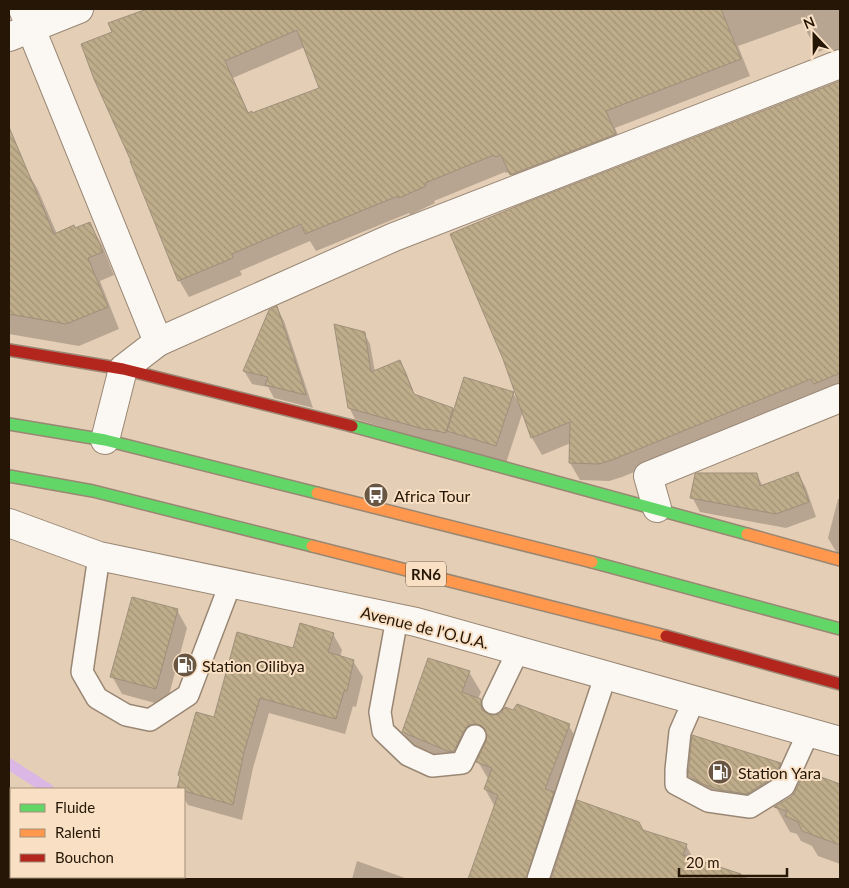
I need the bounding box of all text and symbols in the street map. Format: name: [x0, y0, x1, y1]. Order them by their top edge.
north arrow: [789, 10, 839, 60]
text: N: [801, 13, 817, 32]
bus stop icon: Africa Tour: [363, 482, 389, 508]
place label: Africa Tour: [394, 486, 470, 505]
road number: RN6: [406, 562, 446, 586]
street label: Avenue de l'O.U.A.: [359, 602, 491, 652]
fuel station icon: Station Oilibya: [172, 652, 198, 678]
place label: Station Oilibya: [202, 656, 305, 675]
fuel station icon: Station Yara: [707, 759, 733, 785]
place label: Station Yara: [738, 763, 821, 782]
legend: [10, 788, 185, 878]
text: Fluide: [55, 798, 95, 816]
text: Ralenti: [55, 823, 101, 841]
scale bar: [679, 846, 786, 878]
text: Bouchon: [55, 848, 114, 866]
text: 20 m: [686, 853, 720, 871]

